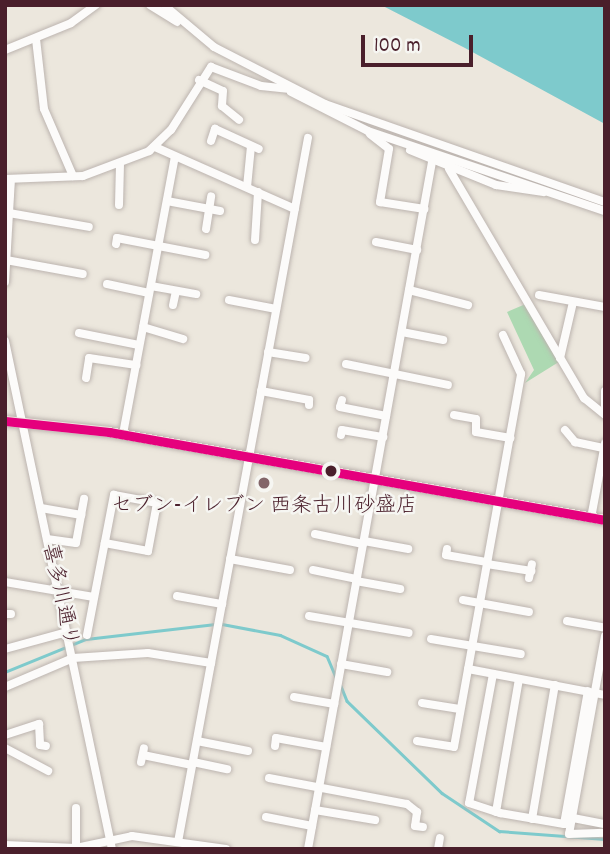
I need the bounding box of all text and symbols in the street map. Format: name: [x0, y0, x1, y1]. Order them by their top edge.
scale bar: [365, 21, 477, 65]
text: 100 m: [374, 32, 421, 62]
unlabelled marker: [324, 464, 338, 478]
marker: セブン-イレブン 西条古川砂盛店: [256, 475, 272, 491]
place label: セブン-イレブン 西条古川砂盛店: [111, 494, 417, 520]
street label: 喜多川通り: [36, 541, 82, 649]

